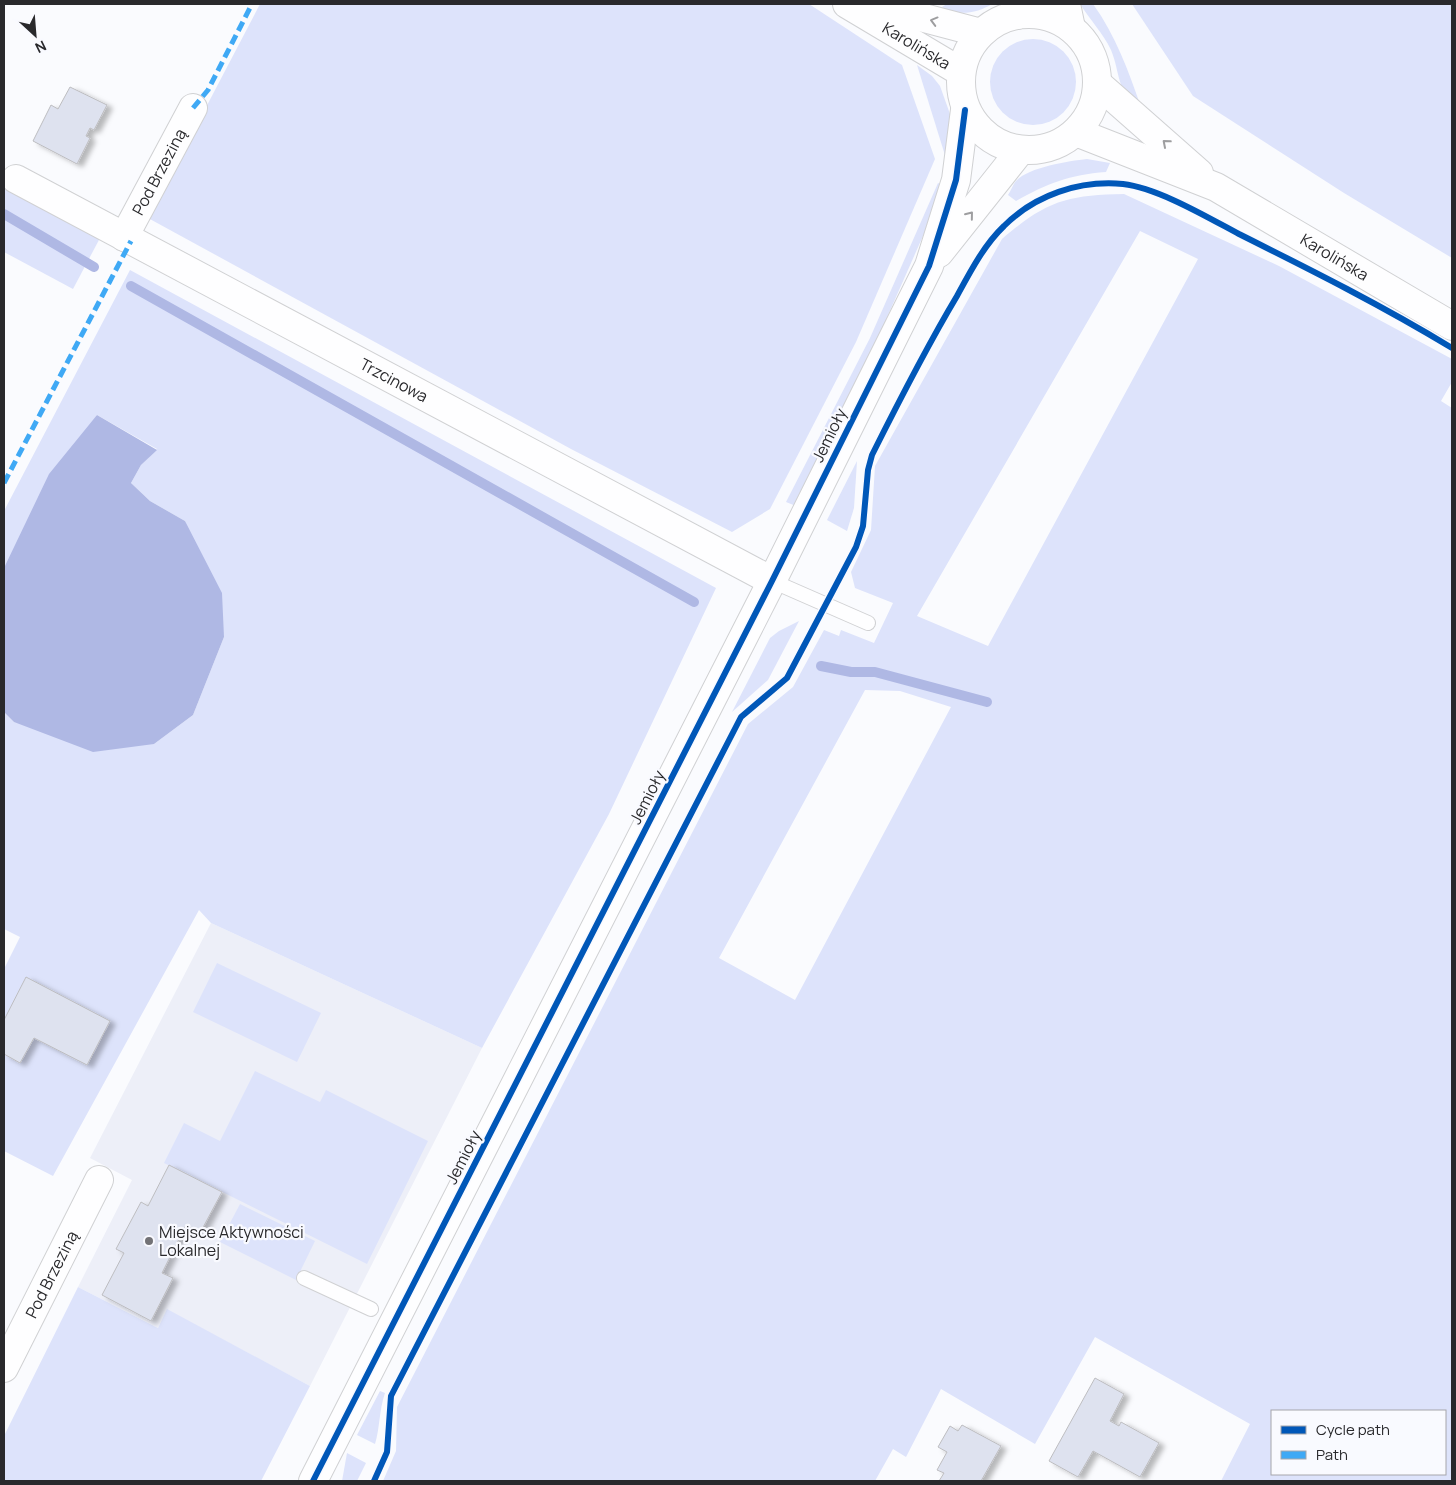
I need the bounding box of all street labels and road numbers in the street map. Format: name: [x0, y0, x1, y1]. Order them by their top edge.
street label: Karolińska: [878, 17, 955, 74]
street label: Pod Brzeziną: [127, 125, 191, 219]
street label: Karolińska: [1296, 228, 1373, 286]
street label: Trzcinowa: [356, 353, 432, 407]
street label: Jemioły: [806, 404, 852, 466]
street label: Jemioły: [624, 766, 670, 828]
street label: Jemioły: [440, 1126, 486, 1188]
street label: Pod Brzeziną: [20, 1227, 83, 1322]

